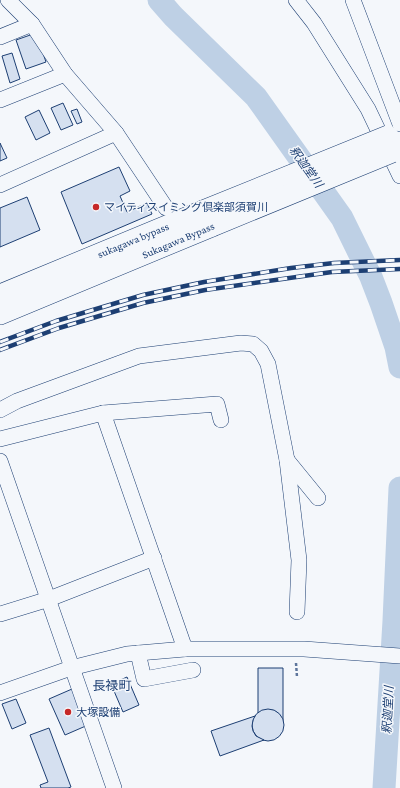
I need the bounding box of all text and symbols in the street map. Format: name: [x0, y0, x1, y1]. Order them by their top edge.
water label: 釈迦堂川: [286, 143, 327, 192]
place label: マイティスイミング倶楽部須賀川: [104, 201, 268, 213]
marker: マイティスイミング倶楽部須賀川: [91, 202, 101, 212]
street label: Sukagawa Bypass: [140, 219, 216, 262]
street label: sukagawa bypass: [96, 220, 171, 260]
district label: 長禄町: [92, 678, 132, 693]
water label: 釈迦堂川: [380, 684, 396, 734]
place label: 大塚設備: [76, 706, 120, 718]
marker: 大塚設備: [63, 707, 73, 717]

